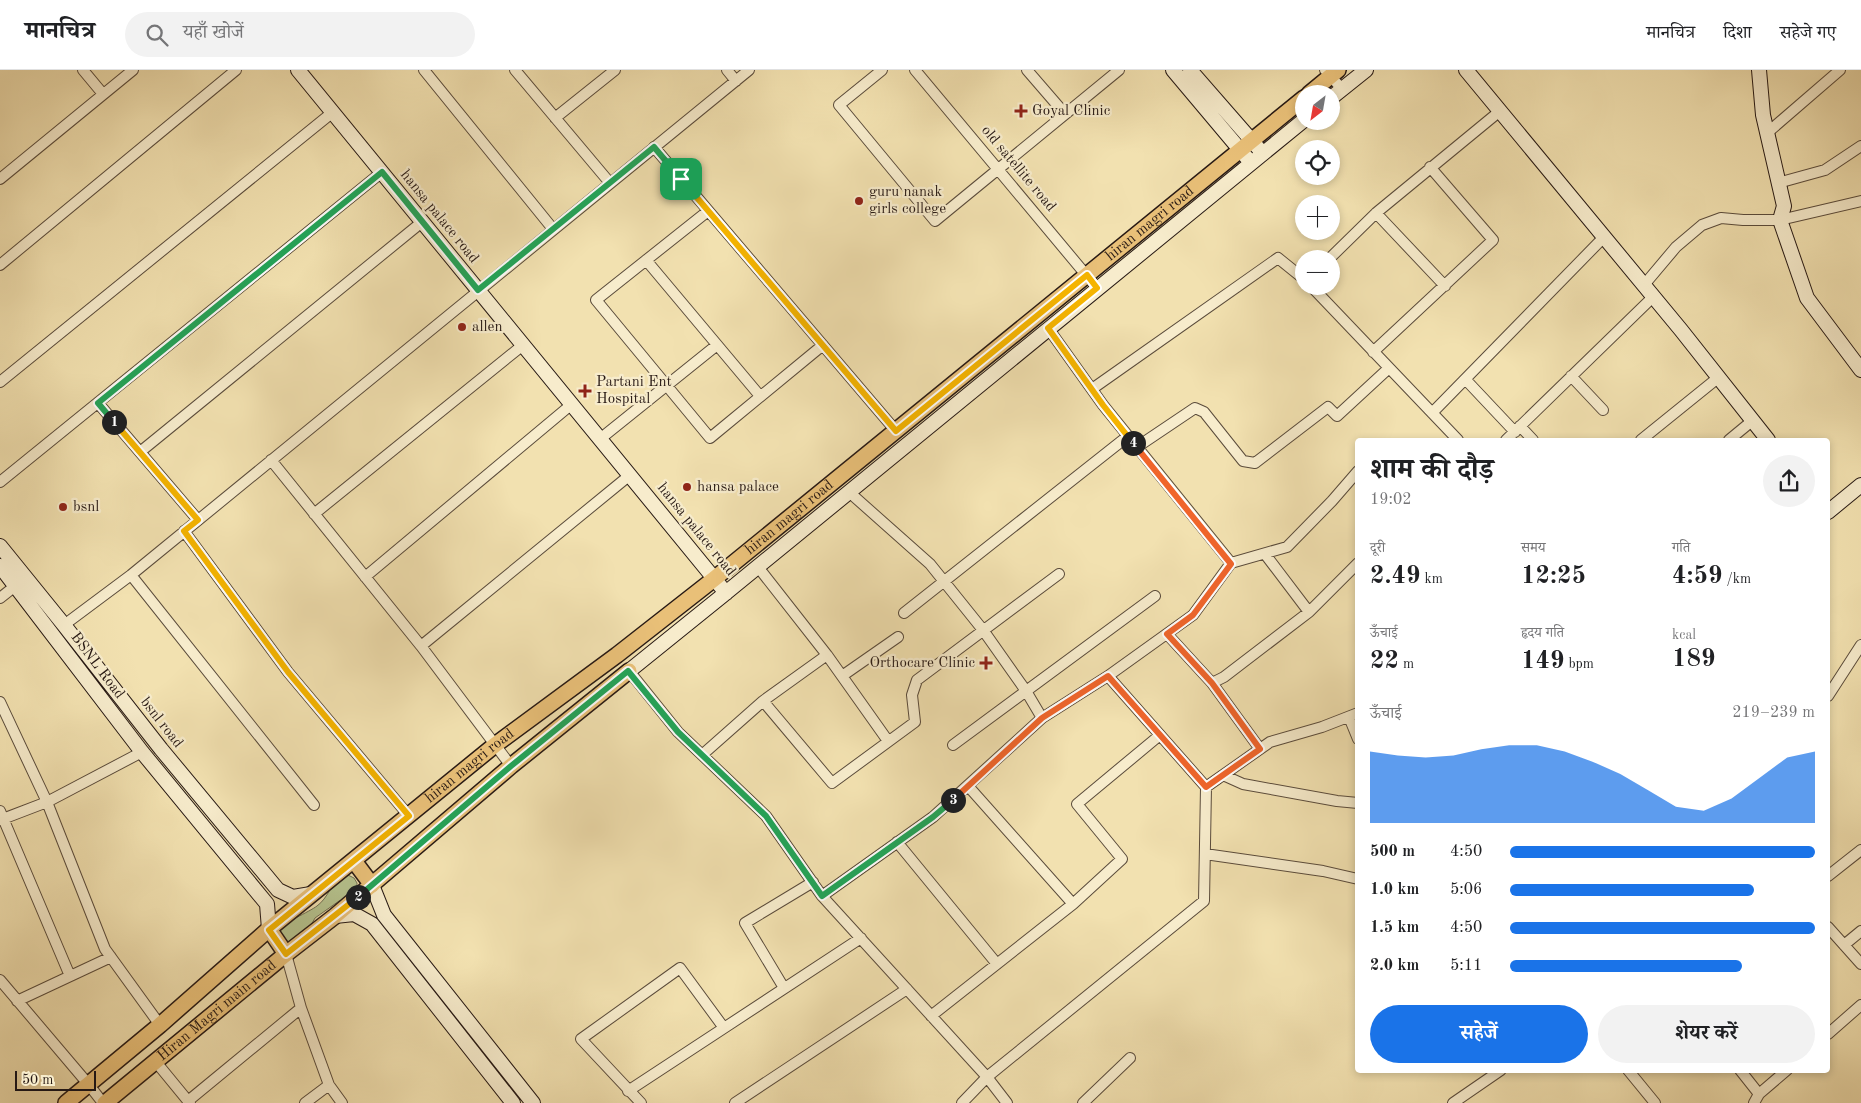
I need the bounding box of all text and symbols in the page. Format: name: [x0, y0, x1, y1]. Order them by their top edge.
search box: [125, 12, 475, 57]
text: मानचित्र: [25, 20, 95, 44]
icon: search: [143, 21, 171, 49]
text: यहाँ खोजें: [183, 24, 244, 43]
text: मानचित्र: [1646, 24, 1695, 42]
text: दिशा: [1723, 24, 1752, 42]
text: सहेजे गए: [1780, 24, 1836, 42]
north arrow: [1295, 85, 1340, 130]
map controls: [1295, 85, 1340, 295]
marker: Goyal Clinic: [1014, 104, 1028, 118]
place label: Goyal Clinic: [1032, 104, 1111, 119]
street label: old satellite road: [978, 123, 1058, 215]
button: locate: [1295, 140, 1340, 185]
pin: [660, 158, 702, 200]
icon: arrive: [667, 165, 695, 193]
street label: hansa palace road: [397, 168, 481, 266]
street label: hiran magri road: [1103, 183, 1197, 264]
place label: guru nanak girls college: [869, 185, 946, 217]
marker: guru nanak girls college: [853, 195, 865, 207]
button: +: [1295, 195, 1340, 240]
button: −: [1295, 250, 1340, 295]
place label: allen: [472, 320, 503, 335]
marker: allen: [456, 321, 468, 333]
place label: Partani Ent Hospital: [596, 375, 672, 407]
marker: Partani Ent Hospital: [578, 384, 592, 398]
pin: 1: [102, 410, 126, 434]
text: 1: [110, 415, 119, 429]
pin: 4: [1120, 430, 1146, 456]
text: 4: [1129, 436, 1138, 450]
button: share: [1763, 455, 1815, 507]
text: शाम की दौड़: [1370, 457, 1494, 485]
street label: hiran magri road: [743, 477, 836, 558]
place label: hansa palace: [697, 480, 779, 495]
street label: hansa palace road: [654, 481, 738, 579]
marker: hansa palace: [681, 481, 693, 493]
text: 19:02: [1370, 492, 1412, 508]
place label: bsnl: [73, 500, 99, 515]
marker: bsnl: [57, 501, 69, 513]
text: दूरी: [1370, 541, 1385, 555]
text: समय: [1521, 541, 1546, 555]
text: गति: [1672, 541, 1690, 555]
text: 2.49: [1370, 564, 1421, 589]
text: 12:25: [1521, 564, 1586, 589]
text: 4:59: [1672, 564, 1723, 589]
text: km: [1421, 572, 1443, 586]
text: /km: [1723, 572, 1751, 586]
text: ऊँचाई: [1370, 626, 1398, 640]
text: हृदय गति: [1521, 626, 1564, 640]
text: kcal: [1672, 628, 1696, 642]
street label: BSNL Road: [67, 630, 127, 702]
text: 189: [1672, 647, 1716, 672]
text: 22: [1370, 649, 1399, 674]
text: 149: [1521, 649, 1565, 674]
place label: Orthocare Clinic: [869, 656, 975, 671]
marker: Orthocare Clinic: [979, 656, 993, 670]
text: m: [1399, 657, 1414, 671]
text: bpm: [1565, 657, 1594, 671]
street label: bsnl road: [137, 695, 185, 751]
text: 219–239 m: [1732, 705, 1815, 721]
text: ऊँचाई: [1370, 706, 1402, 722]
street label: hiran magri road: [423, 726, 517, 806]
pin: 3: [940, 788, 966, 812]
text: 3: [949, 793, 958, 807]
text: 500 m: [1370, 844, 1415, 860]
text: 4:50: [1450, 844, 1482, 860]
text: 1.0 km: [1370, 882, 1419, 898]
text: 5:06: [1450, 882, 1482, 898]
pin: 2: [346, 884, 370, 910]
text: 2: [354, 890, 363, 904]
text: 1.5 km: [1370, 920, 1419, 936]
text: 4:50: [1450, 920, 1482, 936]
street label: Hiran Magri main road: [155, 958, 279, 1064]
text: 2.0 km: [1370, 958, 1419, 974]
text: 5:11: [1450, 958, 1482, 974]
button: सहेजें: [1370, 1005, 1588, 1063]
button: शेयर करें: [1598, 1005, 1815, 1063]
scale bar: [15, 1068, 96, 1091]
text: 50 m: [22, 1073, 53, 1087]

